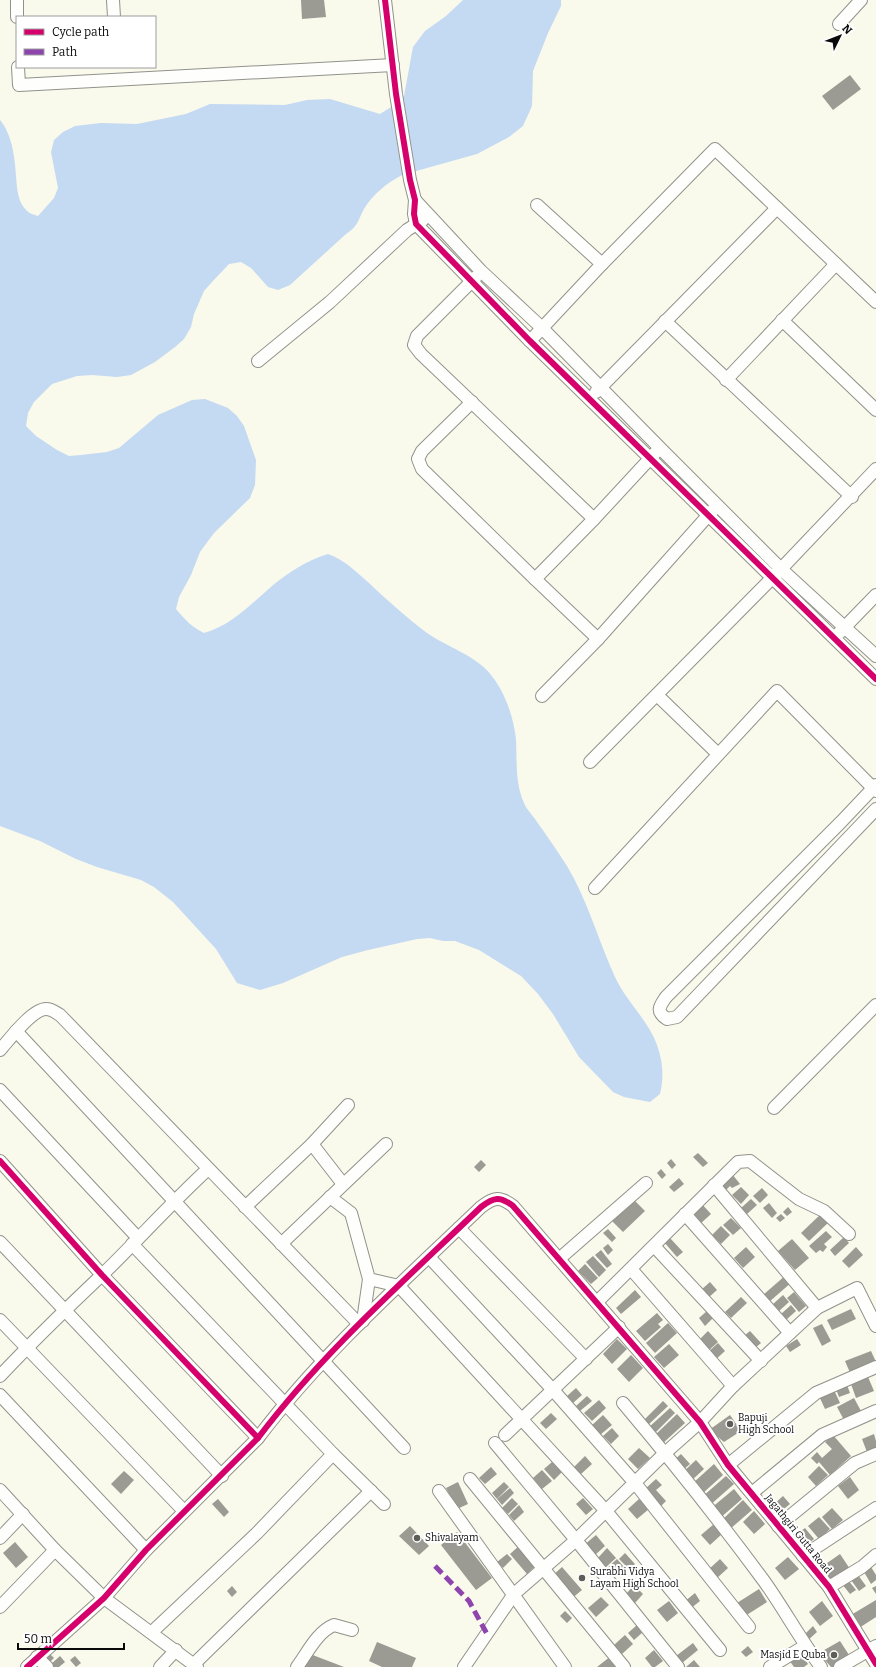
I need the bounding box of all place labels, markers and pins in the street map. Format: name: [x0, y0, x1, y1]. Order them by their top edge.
place label: Bapuji High School: [738, 1412, 794, 1436]
marker: Bapuji High School: [725, 1419, 735, 1429]
place label: Shivalayam: [425, 1532, 479, 1544]
marker: Shivalayam: [412, 1533, 422, 1543]
place label: Surabhi Vidya Layam High School: [590, 1566, 679, 1590]
marker: Surabhi Vidya Layam High School: [577, 1573, 587, 1583]
place label: Masjid E Quba: [760, 1649, 827, 1661]
marker: Masjid E Quba: [829, 1650, 839, 1660]

